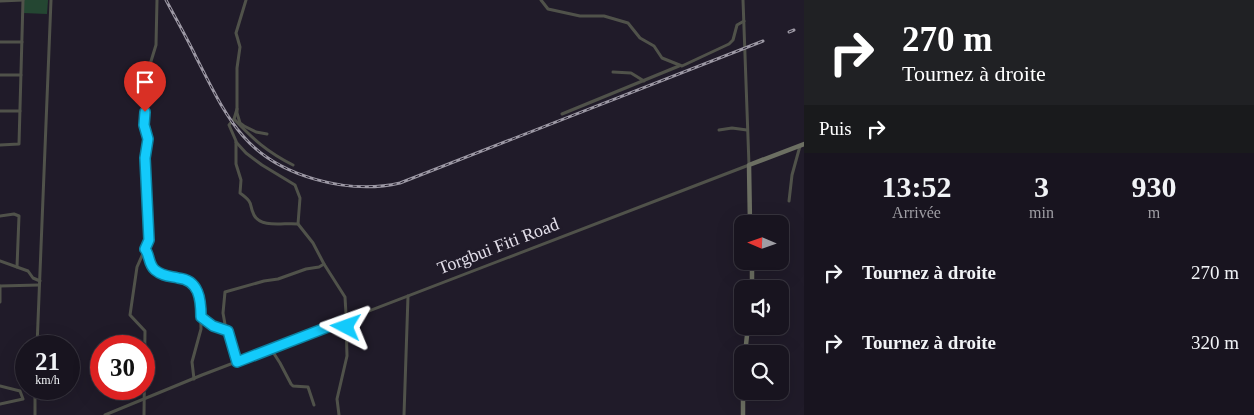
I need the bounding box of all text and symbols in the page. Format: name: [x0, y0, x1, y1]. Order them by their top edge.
icon: right: [819, 20, 884, 85]
text: 270 m: [902, 20, 992, 59]
pin: [124, 61, 166, 112]
text: Tournez à droite: [902, 61, 1046, 86]
icon: arrive: [131, 68, 159, 96]
icon: right: [862, 115, 890, 143]
text: Puis: [819, 118, 852, 139]
text: 13:52: [882, 170, 952, 203]
text: 3: [1034, 170, 1049, 203]
text: 930: [1131, 170, 1176, 203]
text: Arrivée: [892, 204, 941, 221]
text: min: [1029, 204, 1054, 221]
text: m: [1148, 204, 1160, 221]
street label: Torgbui Fiti Road: [434, 214, 562, 278]
north arrow: [734, 215, 789, 270]
map controls: [734, 215, 789, 400]
icon: right: [819, 259, 847, 287]
text: Tournez à droite: [862, 262, 996, 283]
text: 270 m: [1191, 262, 1239, 283]
button: sound: [734, 280, 789, 335]
position arrow: [319, 300, 371, 352]
icon: right: [819, 329, 847, 357]
text: Tournez à droite: [862, 332, 996, 353]
text: 320 m: [1191, 332, 1239, 353]
speed limit sign: 30: [90, 335, 155, 400]
button: search: [734, 345, 789, 400]
text: 21: [35, 348, 60, 375]
text: km/h: [35, 373, 60, 387]

